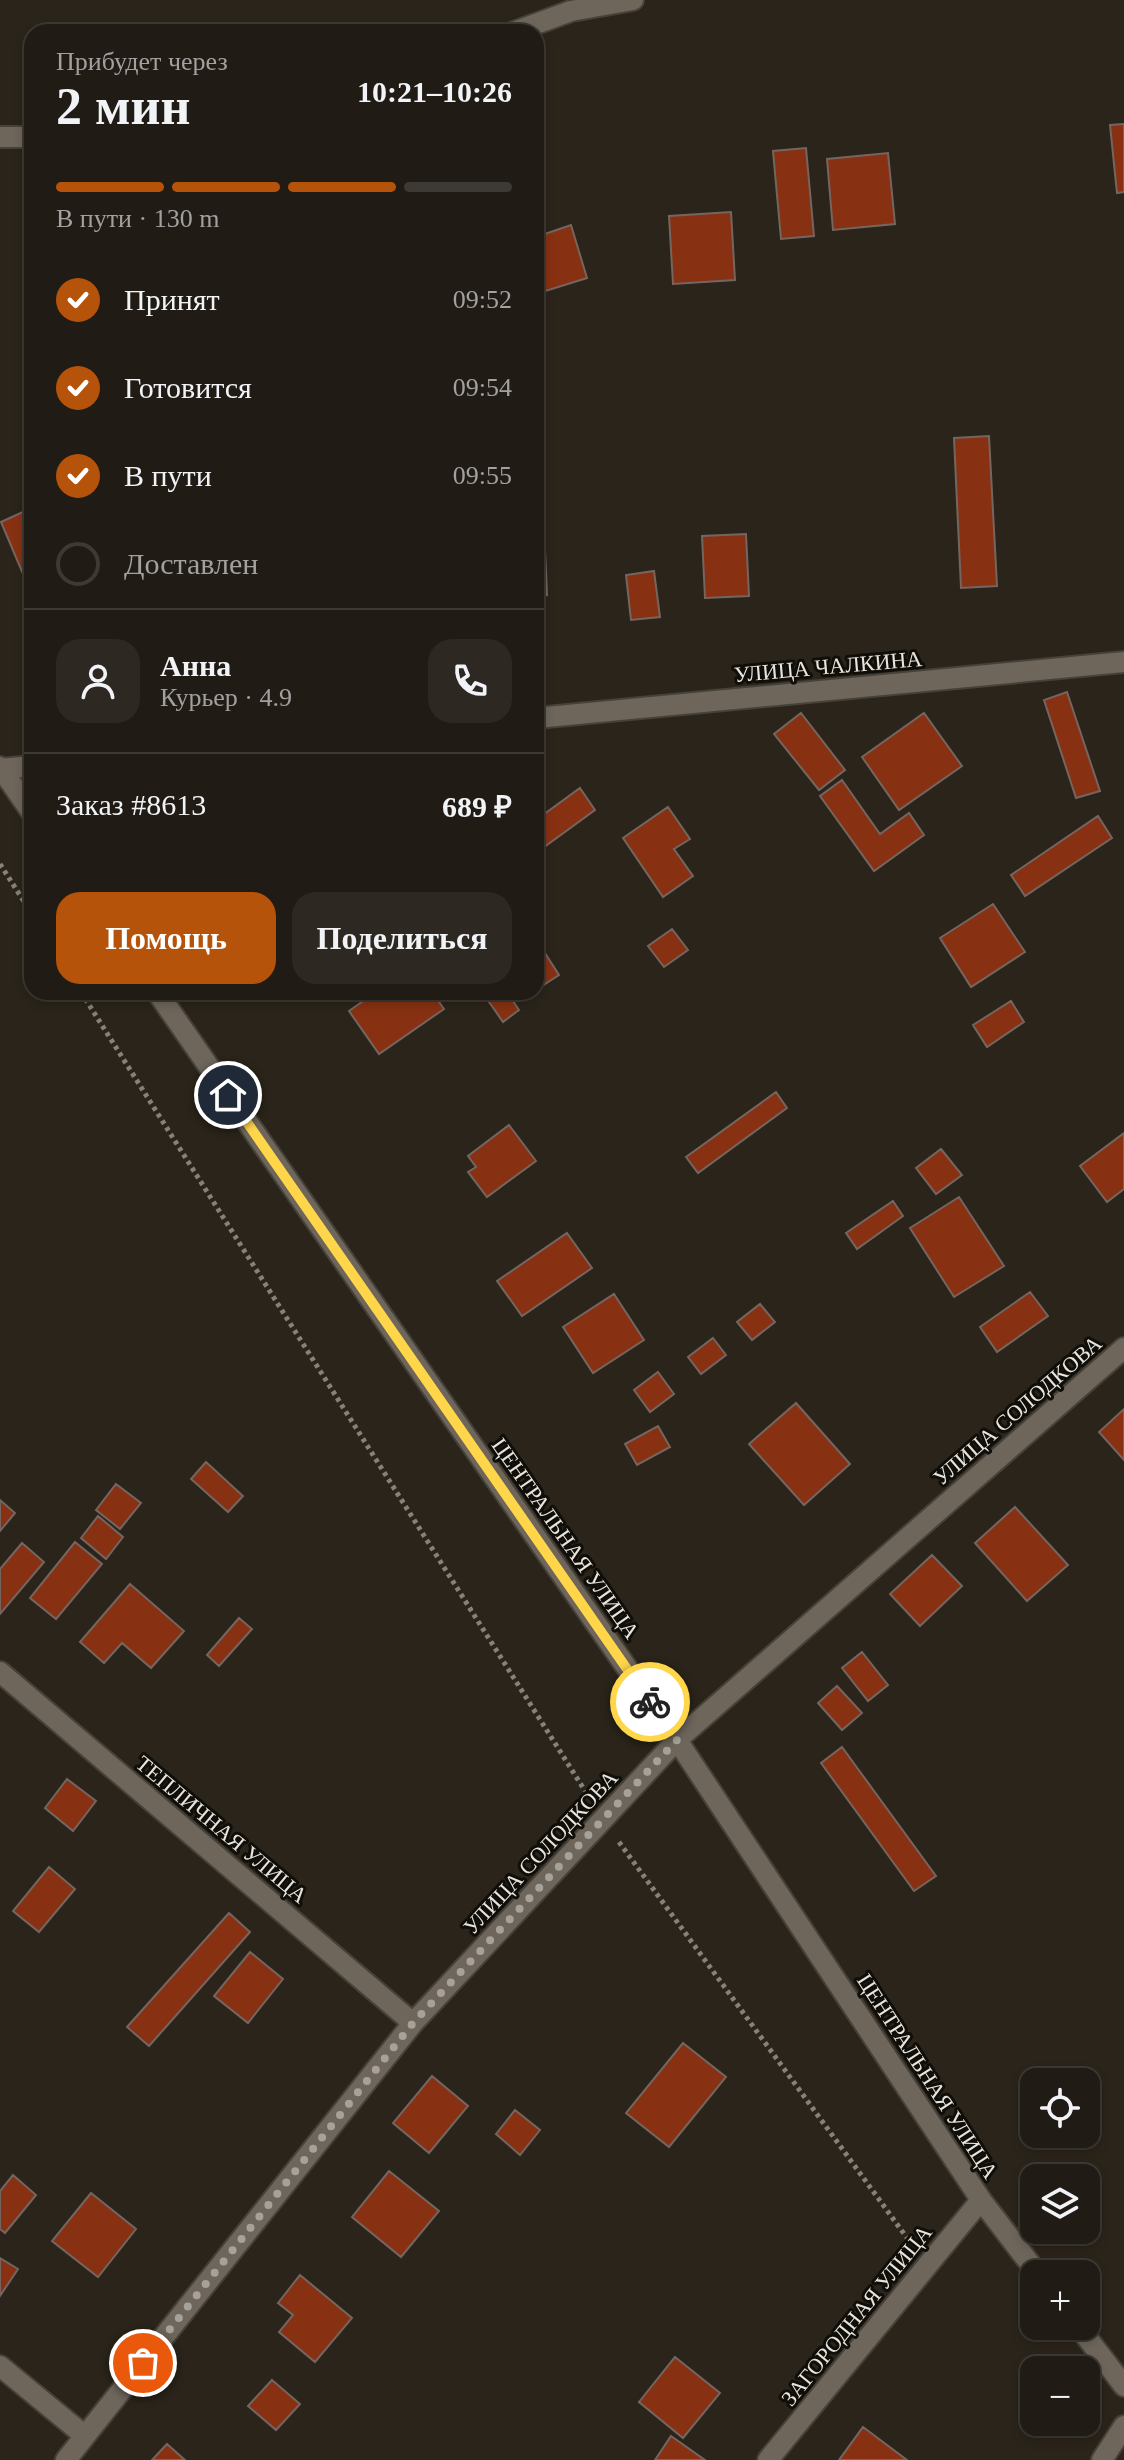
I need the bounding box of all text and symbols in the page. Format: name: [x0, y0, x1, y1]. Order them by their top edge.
text: Прибудет через: [56, 47, 228, 76]
text: 10:21–10:26: [357, 75, 512, 108]
text: 2 мин: [56, 78, 190, 135]
text: В пути · 130 m: [56, 204, 219, 233]
icon: check: [56, 278, 100, 322]
text: Принят: [124, 283, 220, 316]
text: 09:52: [453, 285, 512, 314]
icon: check: [56, 366, 100, 410]
text: Готовится: [124, 371, 252, 404]
text: 09:54: [453, 373, 512, 402]
icon: check: [56, 454, 100, 498]
text: В пути: [124, 459, 212, 492]
text: 09:55: [453, 461, 512, 490]
text: Доставлен: [124, 547, 258, 580]
button: person: [56, 639, 140, 723]
button: phone: [428, 639, 512, 723]
street label: УЛИЦА ЧАЛКИНА: [733, 646, 923, 687]
text: Анна: [160, 649, 231, 682]
text: Курьер · 4.9: [160, 683, 292, 712]
text: Заказ #8613: [56, 788, 206, 821]
text: 689 ₽: [442, 790, 512, 823]
button: Помощь: [56, 892, 276, 984]
button: Поделиться: [292, 892, 512, 984]
pin: [194, 1061, 262, 1129]
icon: home: [206, 1073, 250, 1117]
street label: УЛИЦА СОЛОДКОВА: [928, 1330, 1107, 1490]
street label: ЦЕНТРАЛЬНАЯ УЛИЦА: [487, 1433, 644, 1643]
courier: [610, 1662, 690, 1742]
icon: bike: [628, 1680, 672, 1724]
street label: ТЕПЛИЧНАЯ УЛИЦА: [131, 1751, 312, 1908]
street label: УЛИЦА СОЛОДКОВА: [458, 1765, 623, 1939]
street label: ЦЕНТРАЛЬНАЯ УЛИЦА: [852, 1969, 1003, 2183]
map controls: [1020, 2068, 1100, 2436]
button: locate: [1020, 2068, 1100, 2148]
button: layers: [1020, 2164, 1100, 2244]
street label: ЗАГОРОДНАЯ УЛИЦА: [776, 2220, 937, 2411]
button: +: [1020, 2260, 1100, 2340]
pin: [109, 2329, 177, 2397]
icon: bag: [121, 2341, 165, 2385]
button: −: [1020, 2356, 1100, 2436]

